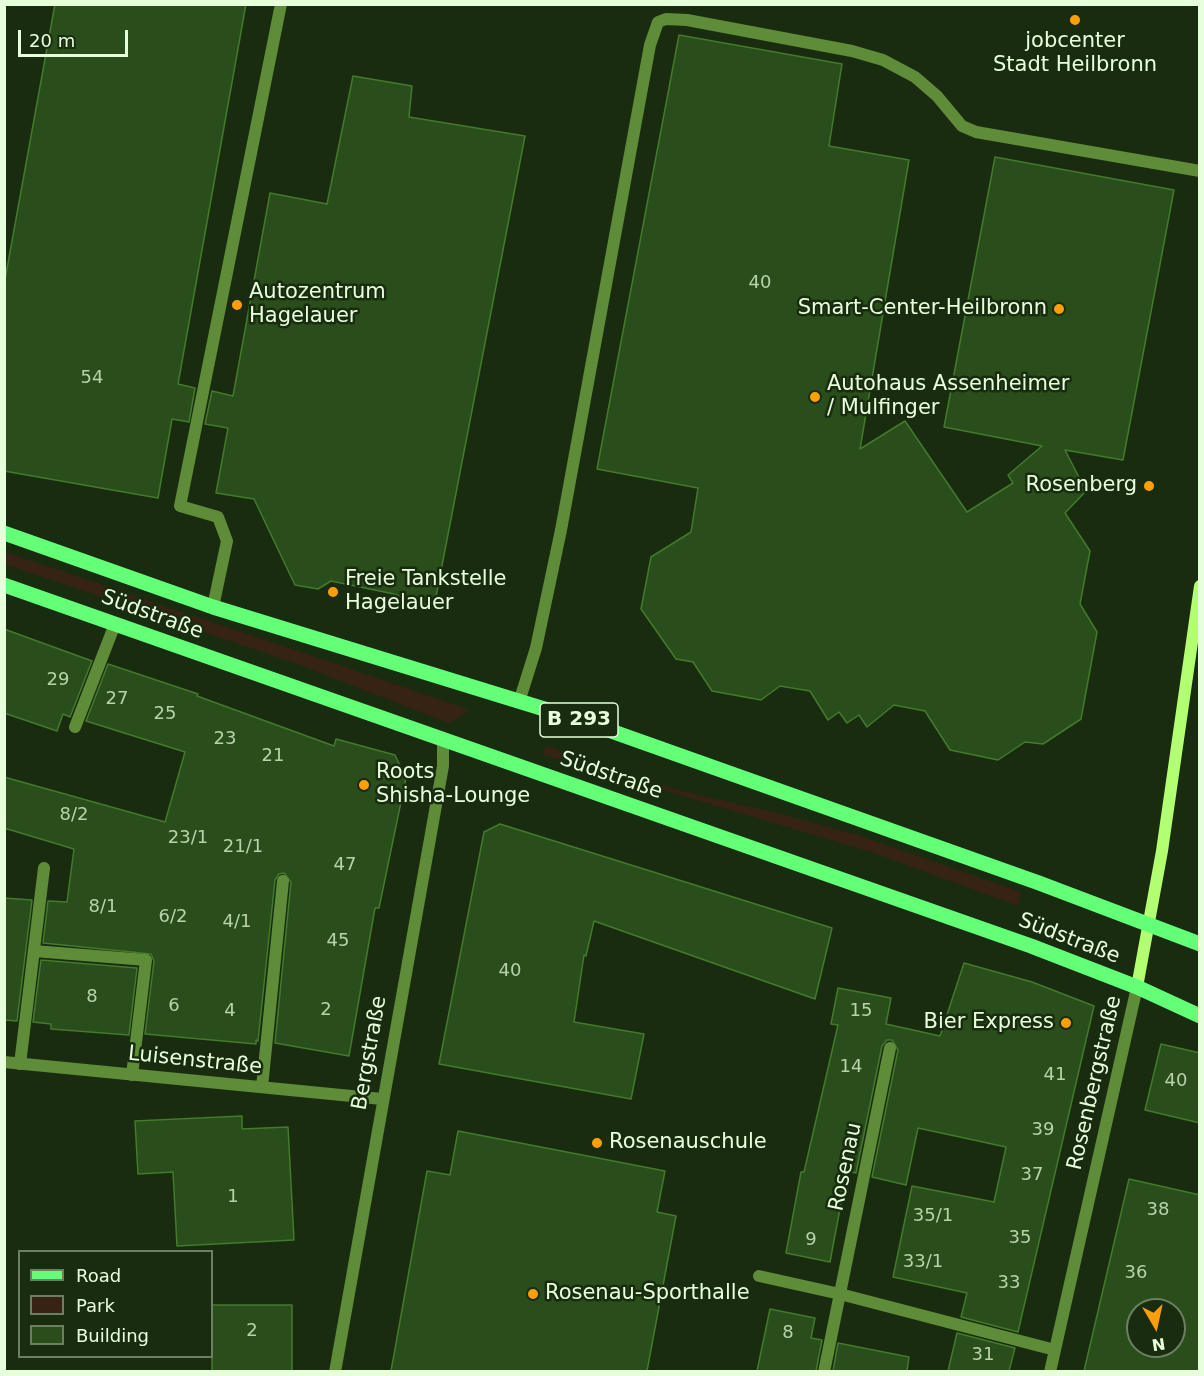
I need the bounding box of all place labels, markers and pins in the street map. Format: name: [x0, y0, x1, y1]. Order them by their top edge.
marker: jobcenter Stadt Heilbronn: [1068, 13, 1082, 27]
place label: jobcenter Stadt Heilbronn: [993, 29, 1157, 79]
place label: Autozentrum Hagelauer: [249, 280, 386, 330]
place label: Smart-Center-Heilbronn: [798, 296, 1047, 322]
marker: Autozentrum Hagelauer: [230, 298, 244, 312]
marker: Smart-Center-Heilbronn: [1052, 302, 1066, 316]
place label: Autohaus Assenheimer / Mulfinger: [827, 372, 1069, 422]
marker: Autohaus Assenheimer / Mulfinger: [808, 390, 822, 404]
place label: Rosenberg: [1025, 473, 1137, 499]
marker: Rosenberg: [1142, 479, 1156, 493]
place label: Freie Tankstelle Hagelauer: [345, 567, 506, 617]
marker: Freie Tankstelle Hagelauer: [326, 585, 340, 599]
place label: Roots Shisha-Lounge: [376, 760, 530, 810]
marker: Roots Shisha-Lounge: [357, 778, 371, 792]
place label: Bier Express: [924, 1010, 1054, 1036]
marker: Bier Express: [1059, 1016, 1073, 1030]
place label: Rosenauschule: [609, 1130, 767, 1156]
marker: Rosenauschule: [590, 1136, 604, 1150]
place label: Rosenau-Sporthalle: [545, 1281, 750, 1307]
marker: Rosenau-Sporthalle: [526, 1287, 540, 1301]

